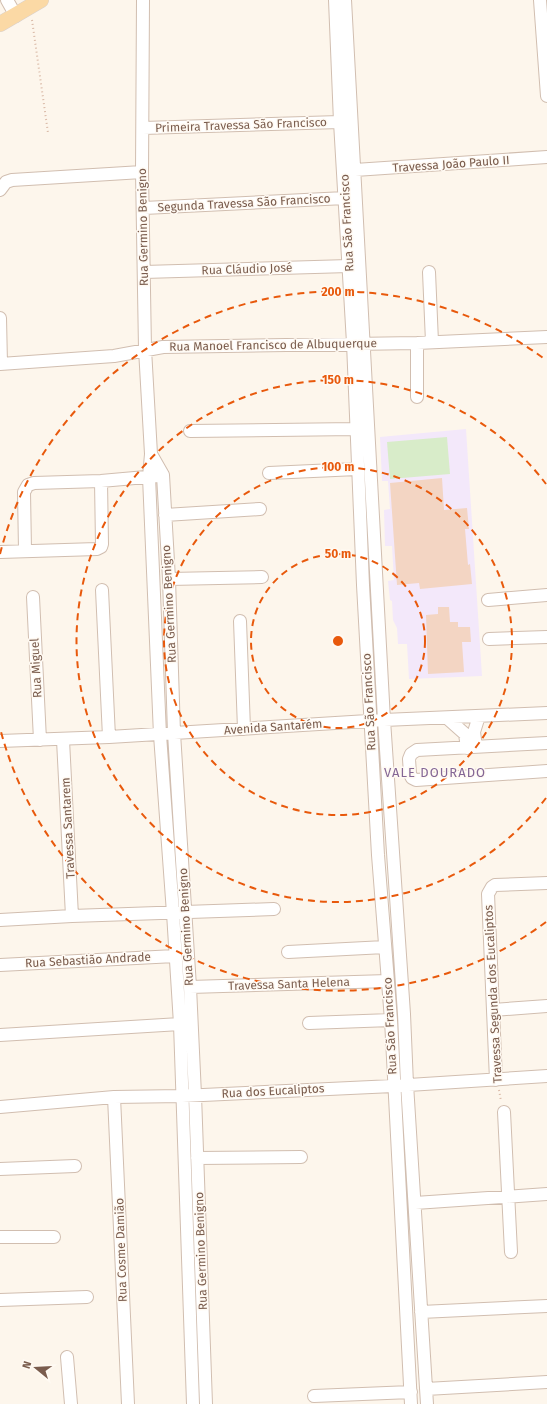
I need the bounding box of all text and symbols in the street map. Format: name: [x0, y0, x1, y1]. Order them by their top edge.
street label: Primeira Travessa São Francisco: [155, 115, 327, 135]
street label: Travessa João Paulo II: [392, 153, 510, 175]
street label: Rua Germino Benigno: [135, 168, 151, 286]
street label: Rua São Francisco: [337, 174, 357, 272]
street label: Segunda Travessa São Francisco: [157, 191, 331, 215]
street label: Rua Cláudio José: [201, 260, 293, 278]
text: 200 m: [321, 285, 355, 299]
street label: Rua Manoel Francisco de Albuquerque: [169, 336, 377, 354]
text: 150 m: [322, 373, 354, 387]
text: 100 m: [322, 460, 354, 474]
street label: Rua Germino Benigno: [159, 545, 179, 663]
text: 50 m: [325, 547, 351, 561]
centre of rings: [331, 634, 345, 648]
street label: Rua Miguel: [27, 637, 45, 698]
street label: Rua São Francisco: [359, 653, 379, 751]
street label: Avenida Santarém: [223, 717, 323, 737]
district label: VALE DOURADO: [384, 765, 486, 780]
street label: Travessa Santarem: [58, 777, 78, 879]
street label: Rua Germino Benigno: [176, 868, 196, 986]
street label: Travessa Segunda dos Eucaliptos: [481, 904, 505, 1084]
street label: Rua Sebastião Andrade: [25, 950, 151, 970]
street label: Travessa Santa Helena: [228, 975, 350, 993]
street label: Rua São Francisco: [380, 977, 400, 1075]
street label: Rua dos Eucaliptos: [221, 1081, 325, 1101]
street label: Rua Germino Benigno: [192, 1192, 210, 1310]
street label: Rua Cosme Damião: [112, 1198, 130, 1302]
north arrow: [16, 1348, 56, 1388]
text: N: [20, 1360, 34, 1371]

